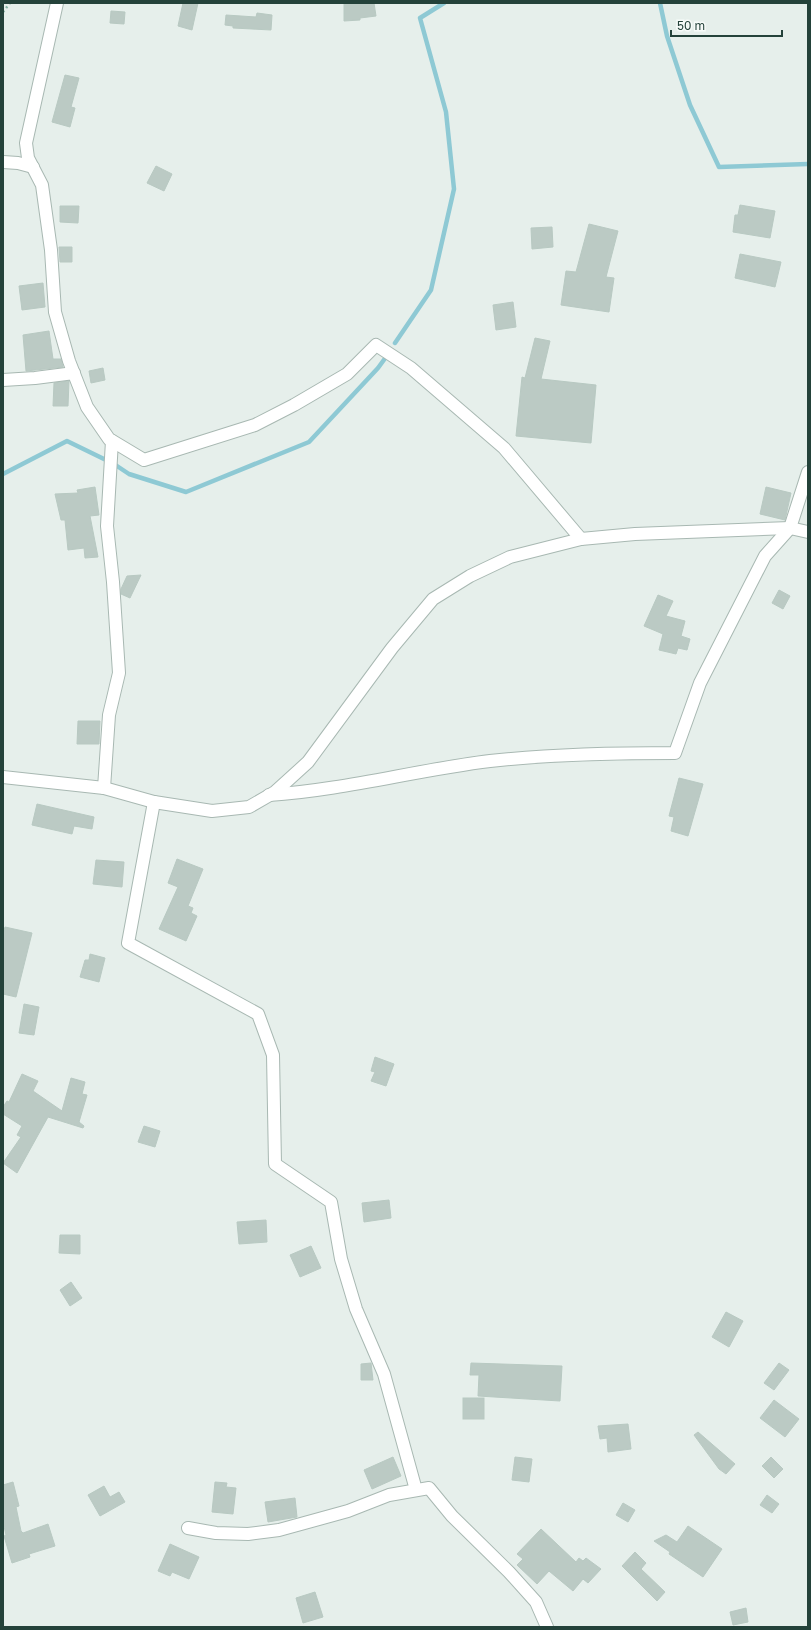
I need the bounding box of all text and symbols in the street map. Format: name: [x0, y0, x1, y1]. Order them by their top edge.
scale bar: [671, 12, 782, 38]
text: 50 m: [677, 18, 705, 33]

